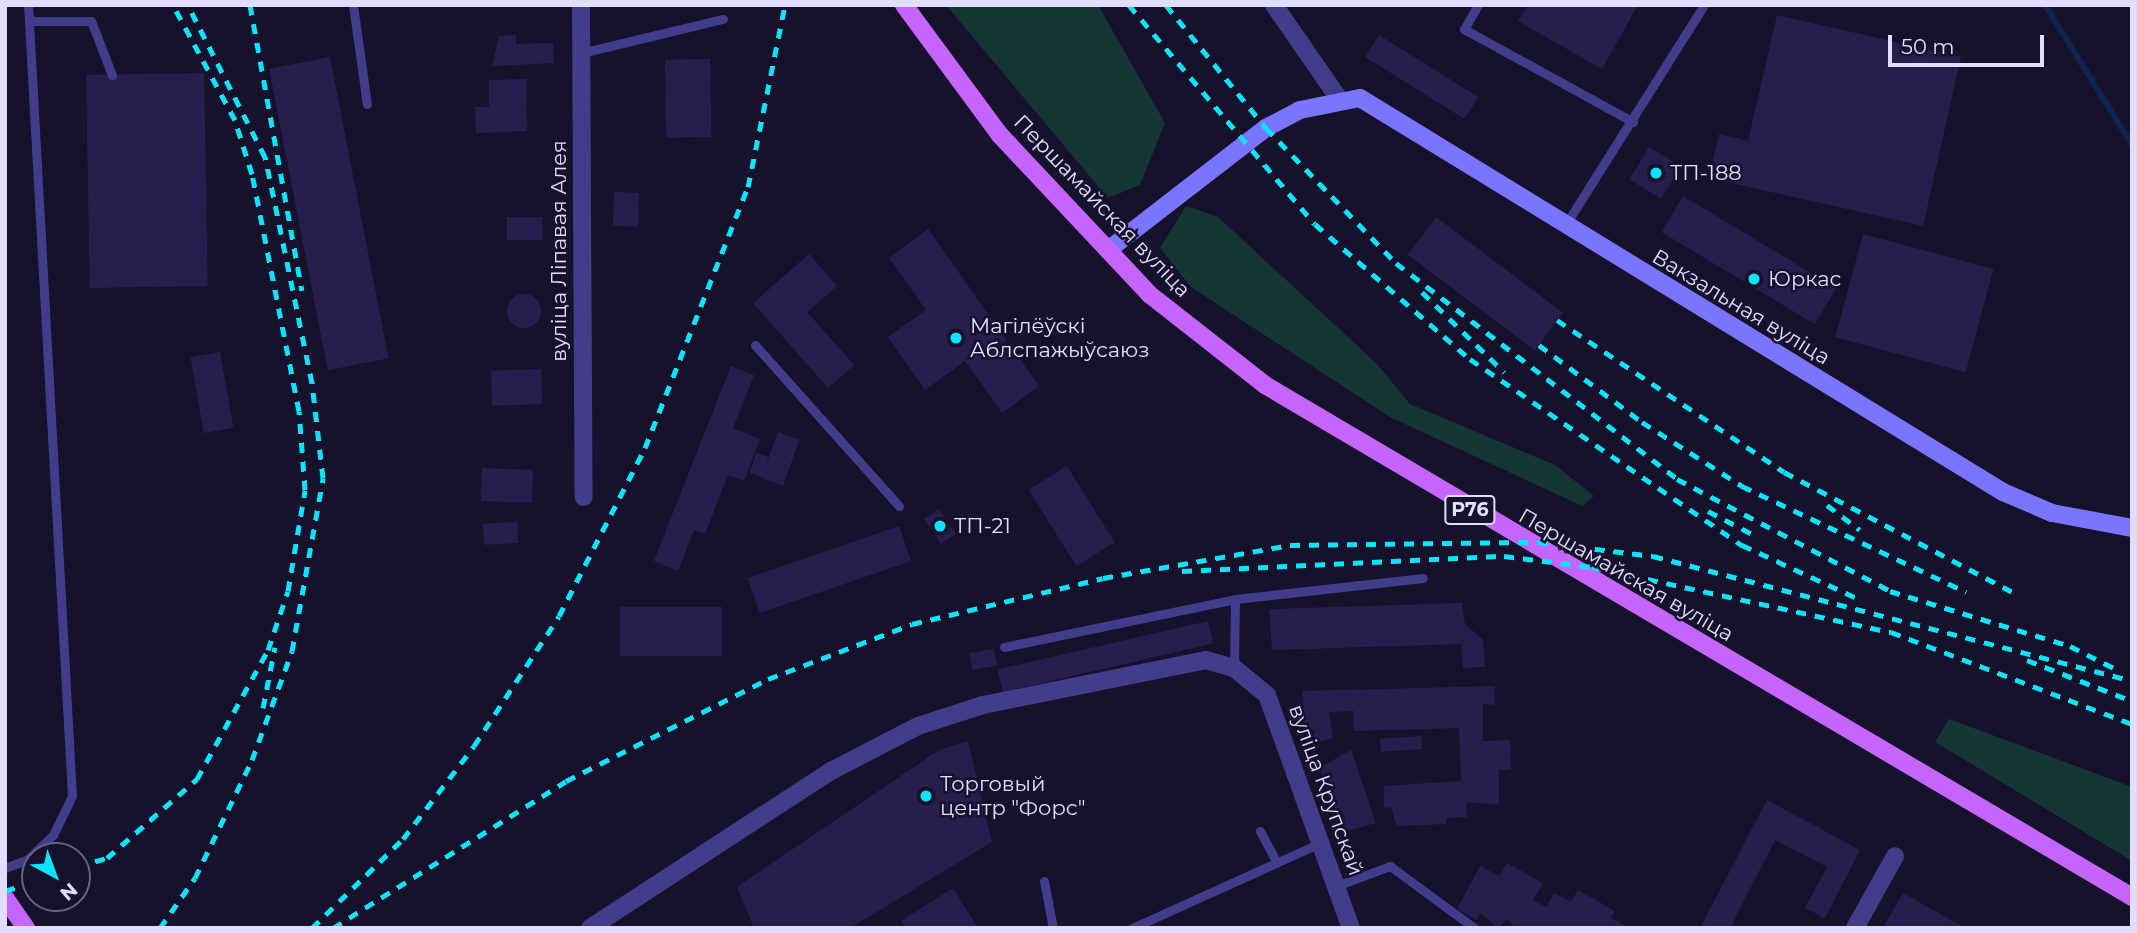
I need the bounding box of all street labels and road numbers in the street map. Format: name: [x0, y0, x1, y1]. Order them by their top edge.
street label: Першамайская вуліца: [1008, 110, 1196, 302]
street label: вуліца Ліпавая Алея: [546, 140, 572, 362]
street label: Вакзальная вуліца: [1648, 244, 1834, 370]
road number: Р76: [1444, 495, 1496, 526]
street label: Першамайская вуліца: [1514, 503, 1738, 647]
street label: вуліца Крупскай: [1283, 701, 1369, 879]

